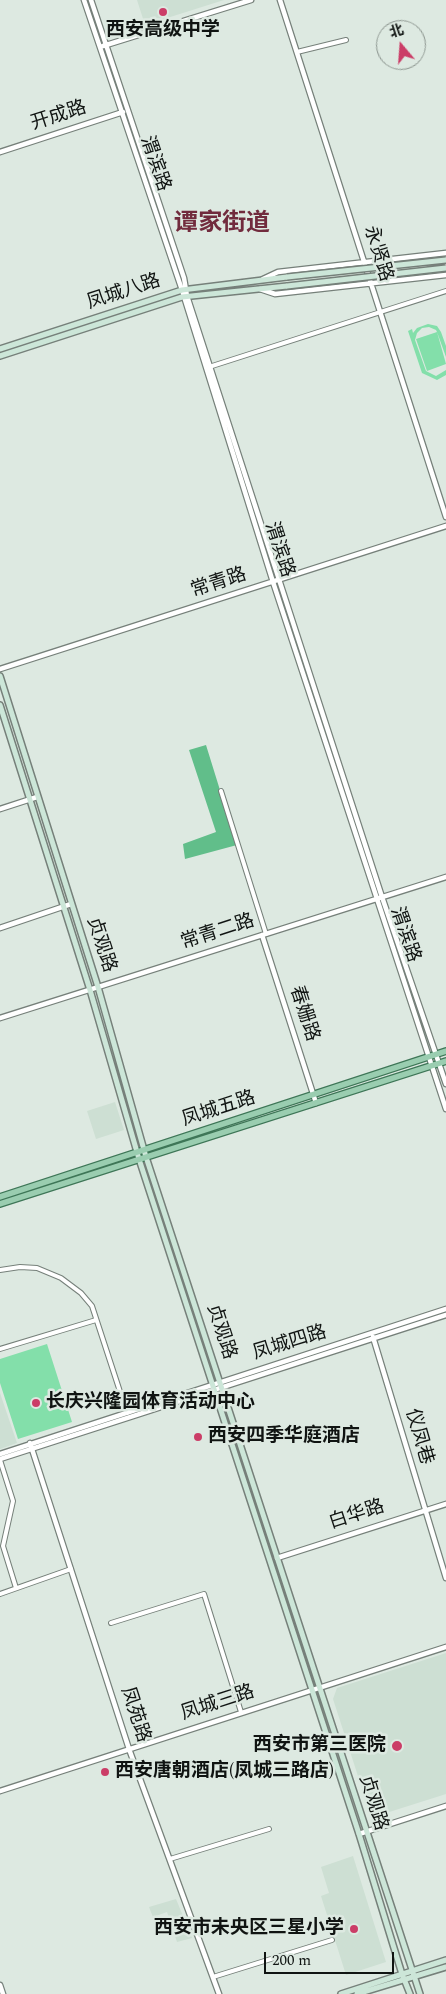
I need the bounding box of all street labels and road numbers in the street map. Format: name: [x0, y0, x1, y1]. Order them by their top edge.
street label: 开成路: [28, 97, 90, 137]
street label: 渭滨路: [134, 133, 174, 195]
street label: 永贤路: [358, 223, 396, 285]
street label: 凤城八路: [84, 270, 164, 316]
street label: 渭滨路: [258, 519, 298, 581]
street label: 常青路: [188, 564, 250, 604]
street label: 渭滨路: [384, 904, 424, 966]
street label: 常青二路: [178, 910, 258, 956]
street label: 贞观路: [80, 914, 120, 976]
street label: 春姗路: [283, 983, 323, 1045]
street label: 凤城五路: [179, 1087, 259, 1133]
street label: 贞观路: [200, 1301, 240, 1363]
street label: 凤城四路: [250, 1322, 330, 1366]
street label: 仪凤巷: [399, 1406, 437, 1468]
street label: 白华路: [326, 1496, 388, 1536]
street label: 凤城三路: [178, 1681, 258, 1727]
street label: 凤苑路: [114, 1684, 154, 1746]
street label: 贞观路: [353, 1772, 391, 1834]

